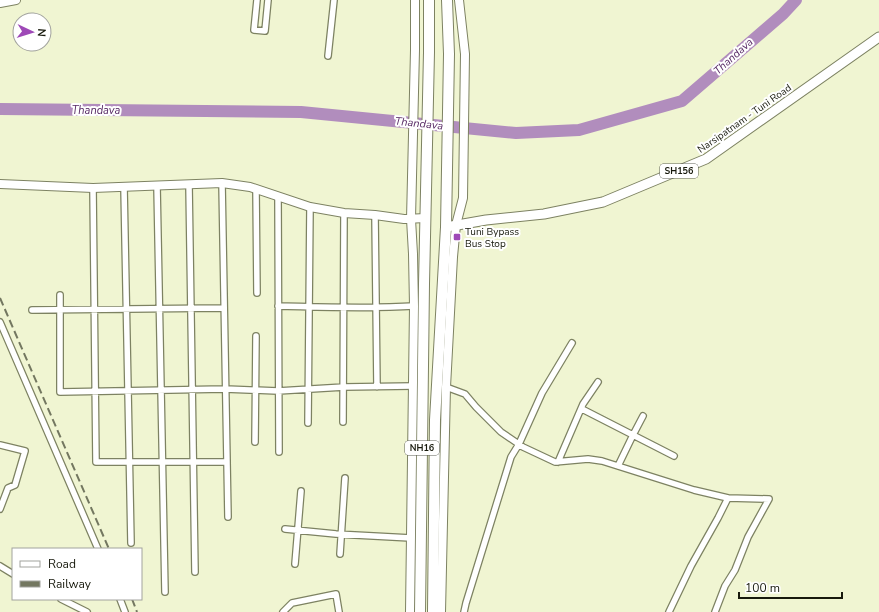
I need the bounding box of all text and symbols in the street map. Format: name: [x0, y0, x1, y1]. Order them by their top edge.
north arrow: [12, 12, 52, 52]
text: N: [34, 28, 49, 37]
water label: Thandava: [710, 34, 757, 78]
street label: Narsipatnam - Tuni Road: [695, 81, 794, 157]
water label: Thandava: [72, 103, 120, 118]
water label: Thandava: [394, 114, 444, 134]
road number: SH156: [660, 164, 698, 178]
place label: Tuni Bypass Bus Stop: [465, 225, 519, 251]
marker: Tuni Bypass Bus Stop: [452, 232, 462, 242]
road number: NH16: [405, 441, 439, 455]
legend: [12, 548, 142, 600]
text: Road: [48, 556, 76, 572]
scale bar: [739, 574, 842, 600]
text: Railway: [48, 576, 92, 592]
text: 100 m: [745, 580, 780, 596]

